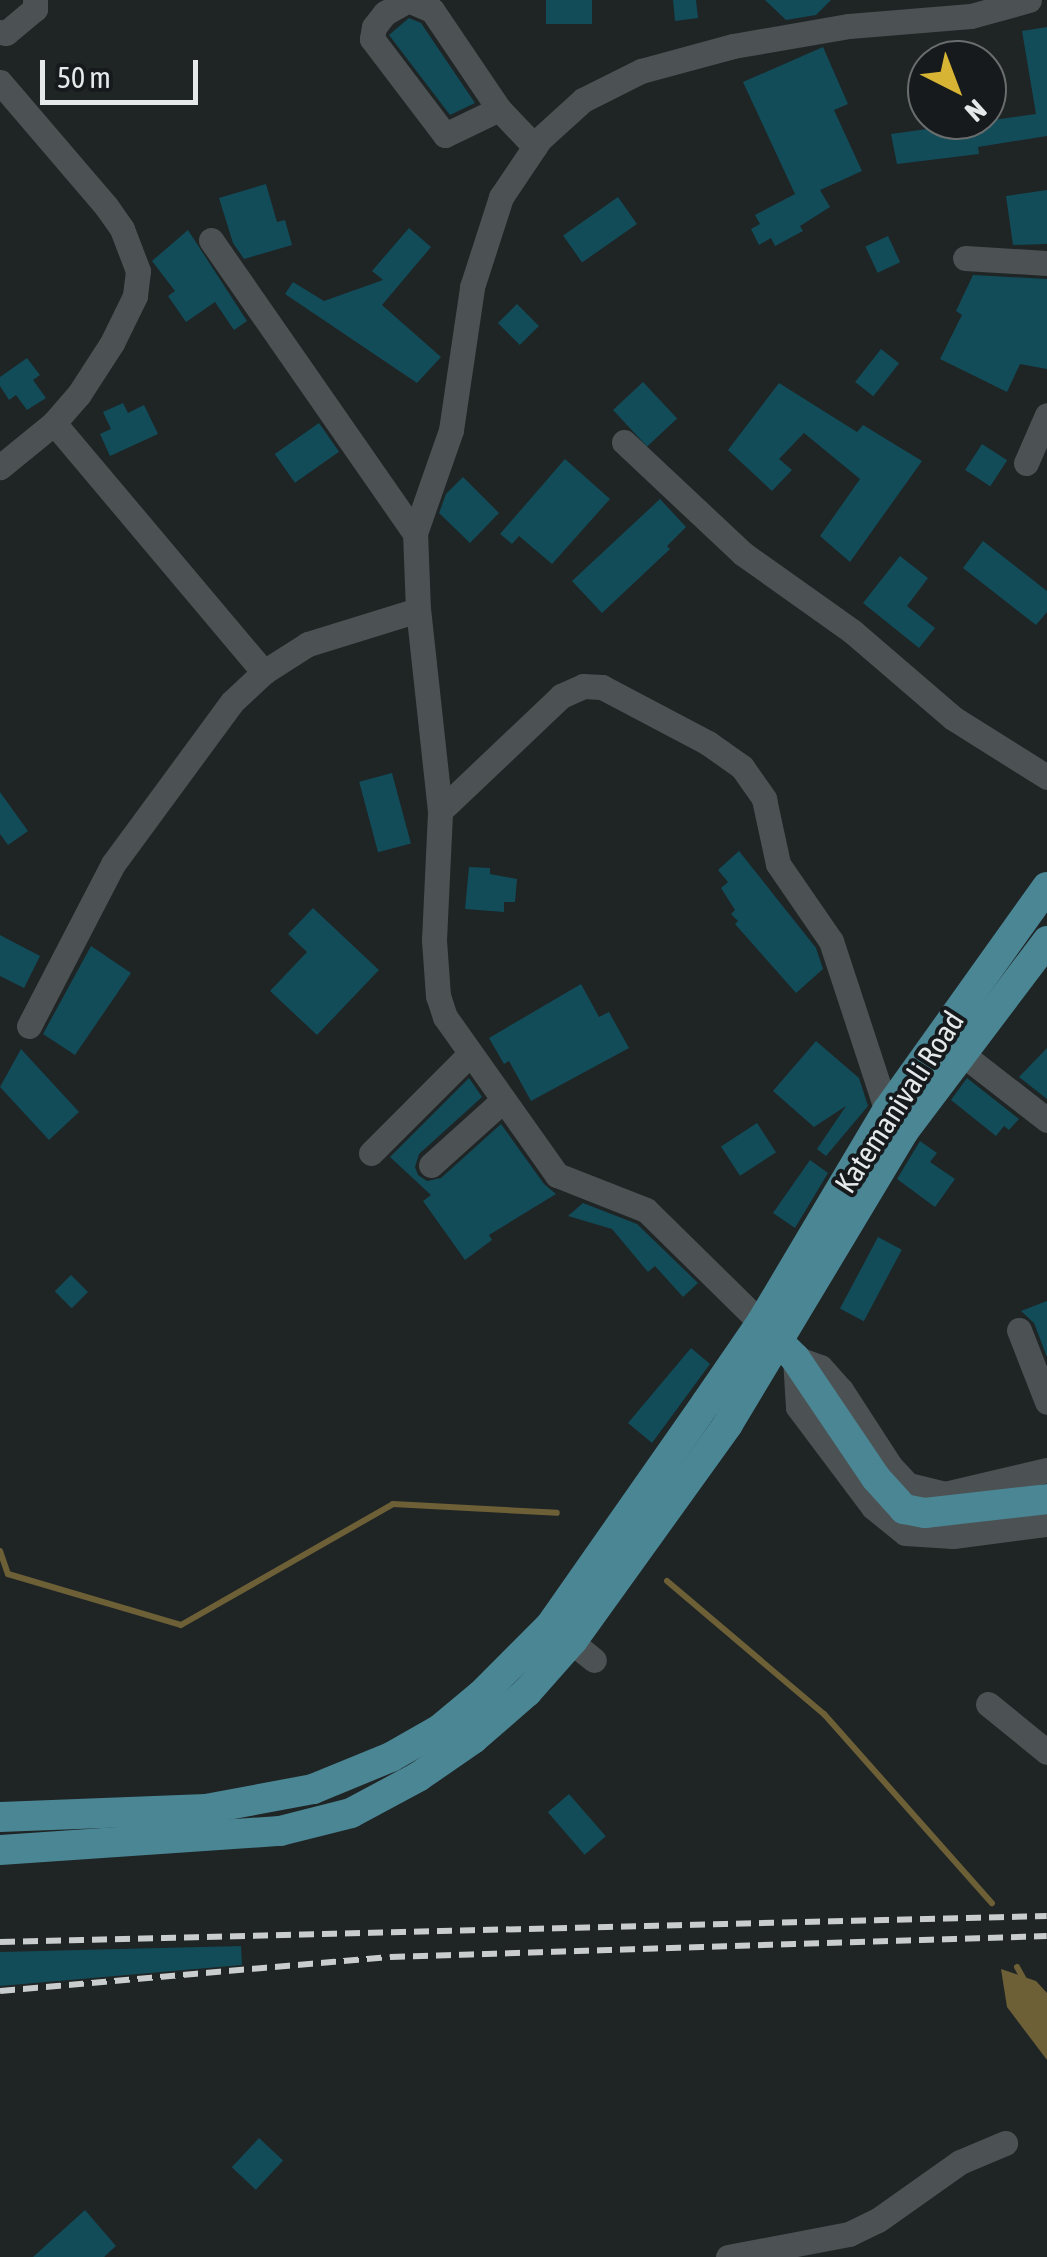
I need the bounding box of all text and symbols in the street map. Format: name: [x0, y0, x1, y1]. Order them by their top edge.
scale bar: [45, 40, 202, 102]
north arrow: [907, 40, 1007, 140]
text: 50 m: [57, 60, 111, 94]
text: N: [959, 93, 993, 128]
street label: Katemanivali Road: [827, 1004, 971, 1200]

